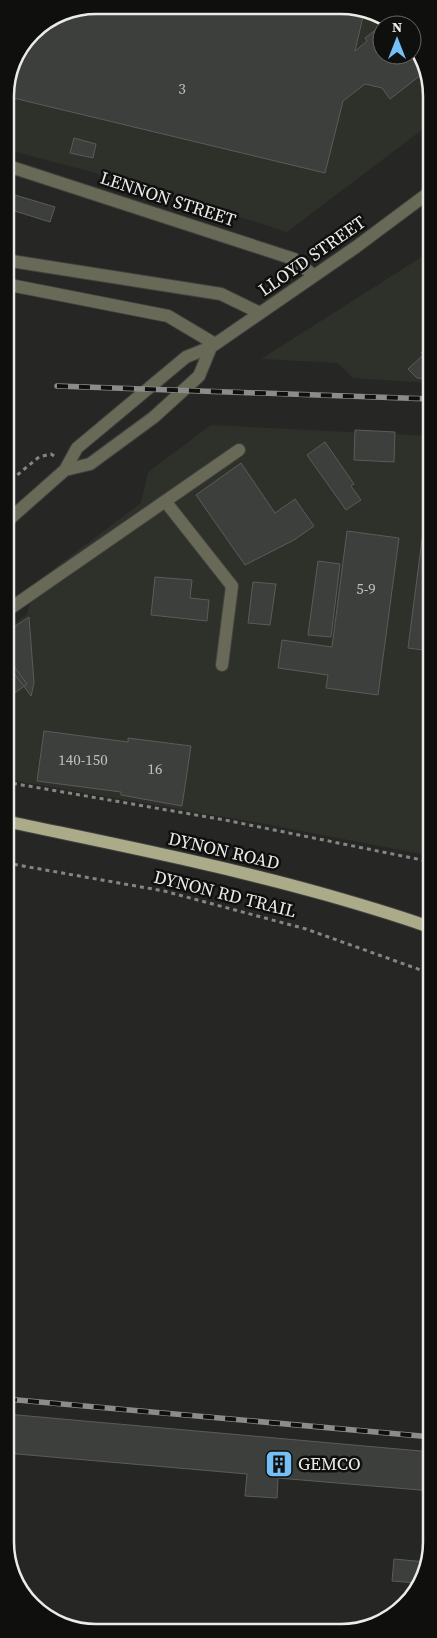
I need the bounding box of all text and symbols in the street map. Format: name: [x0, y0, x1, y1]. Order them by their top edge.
north arrow: [372, 15, 422, 65]
text: N: [392, 17, 402, 37]
house number: 3: [178, 78, 186, 99]
street label: LENNON STREET: [97, 165, 239, 232]
street label: LLOYD STREET: [253, 209, 370, 302]
house number: 5-9: [356, 578, 376, 599]
house number: 140-150: [58, 749, 108, 770]
house number: 16: [147, 758, 163, 779]
street label: DYNON ROAD: [166, 826, 282, 875]
street label: DYNON RD TRAIL: [151, 864, 299, 923]
building icon: GEMCO: [264, 1449, 294, 1479]
place label: GEMCO: [298, 1451, 361, 1476]

